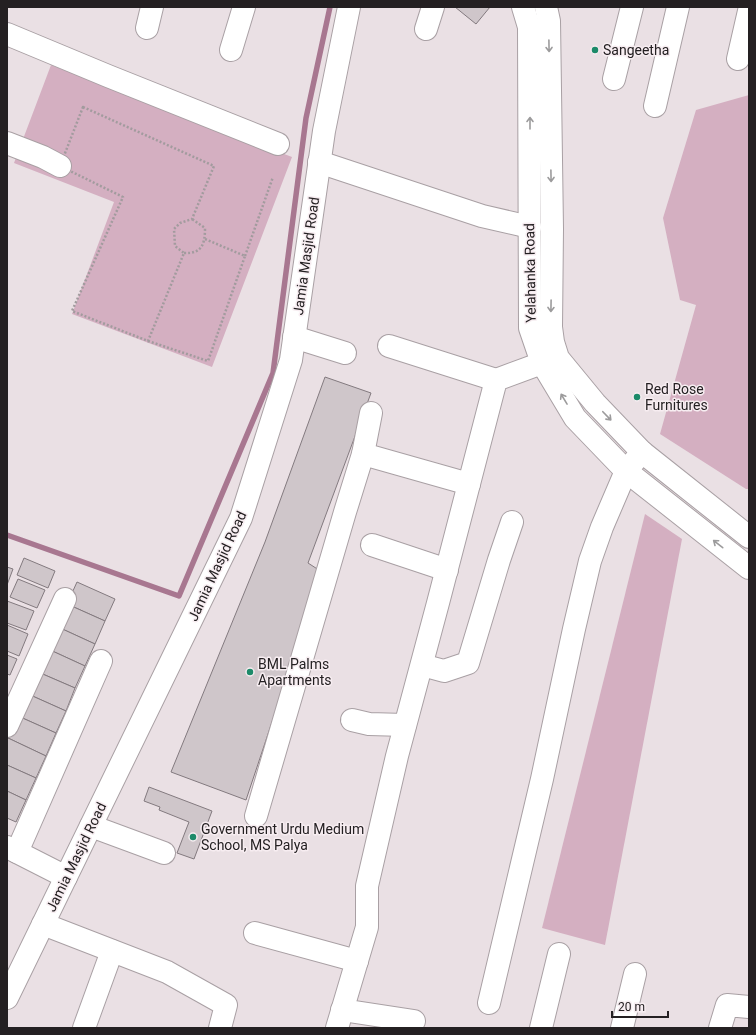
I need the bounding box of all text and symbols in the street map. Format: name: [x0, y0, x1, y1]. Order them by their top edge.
one-way arrow: [546, 39, 553, 52]
place label: Sangeetha: [603, 42, 669, 58]
marker: Sangeetha: [590, 45, 600, 55]
one-way arrow: [526, 117, 534, 130]
one-way arrow: [547, 169, 555, 182]
street label: Jamia Masjid Road: [290, 196, 322, 316]
street label: Yelahanka Road: [521, 223, 539, 323]
one-way arrow: [547, 299, 555, 312]
place label: Red Rose Furnitures: [645, 381, 708, 413]
marker: Red Rose Furnitures: [632, 392, 642, 402]
one-way arrow: [559, 393, 567, 405]
one-way arrow: [603, 411, 612, 422]
street label: Jamia Masjid Road: [185, 509, 249, 623]
one-way arrow: [713, 540, 724, 548]
place label: BML Palms Apartments: [258, 656, 332, 688]
marker: BML Palms Apartments: [245, 667, 255, 677]
street label: Jamia Masjid Road: [43, 800, 109, 914]
place label: Government Urdu Medium School, MS Palya: [201, 821, 364, 853]
marker: Government Urdu Medium School, MS Palya: [188, 832, 198, 842]
scale bar: [612, 993, 668, 1019]
text: 20 m: [618, 1000, 645, 1014]

